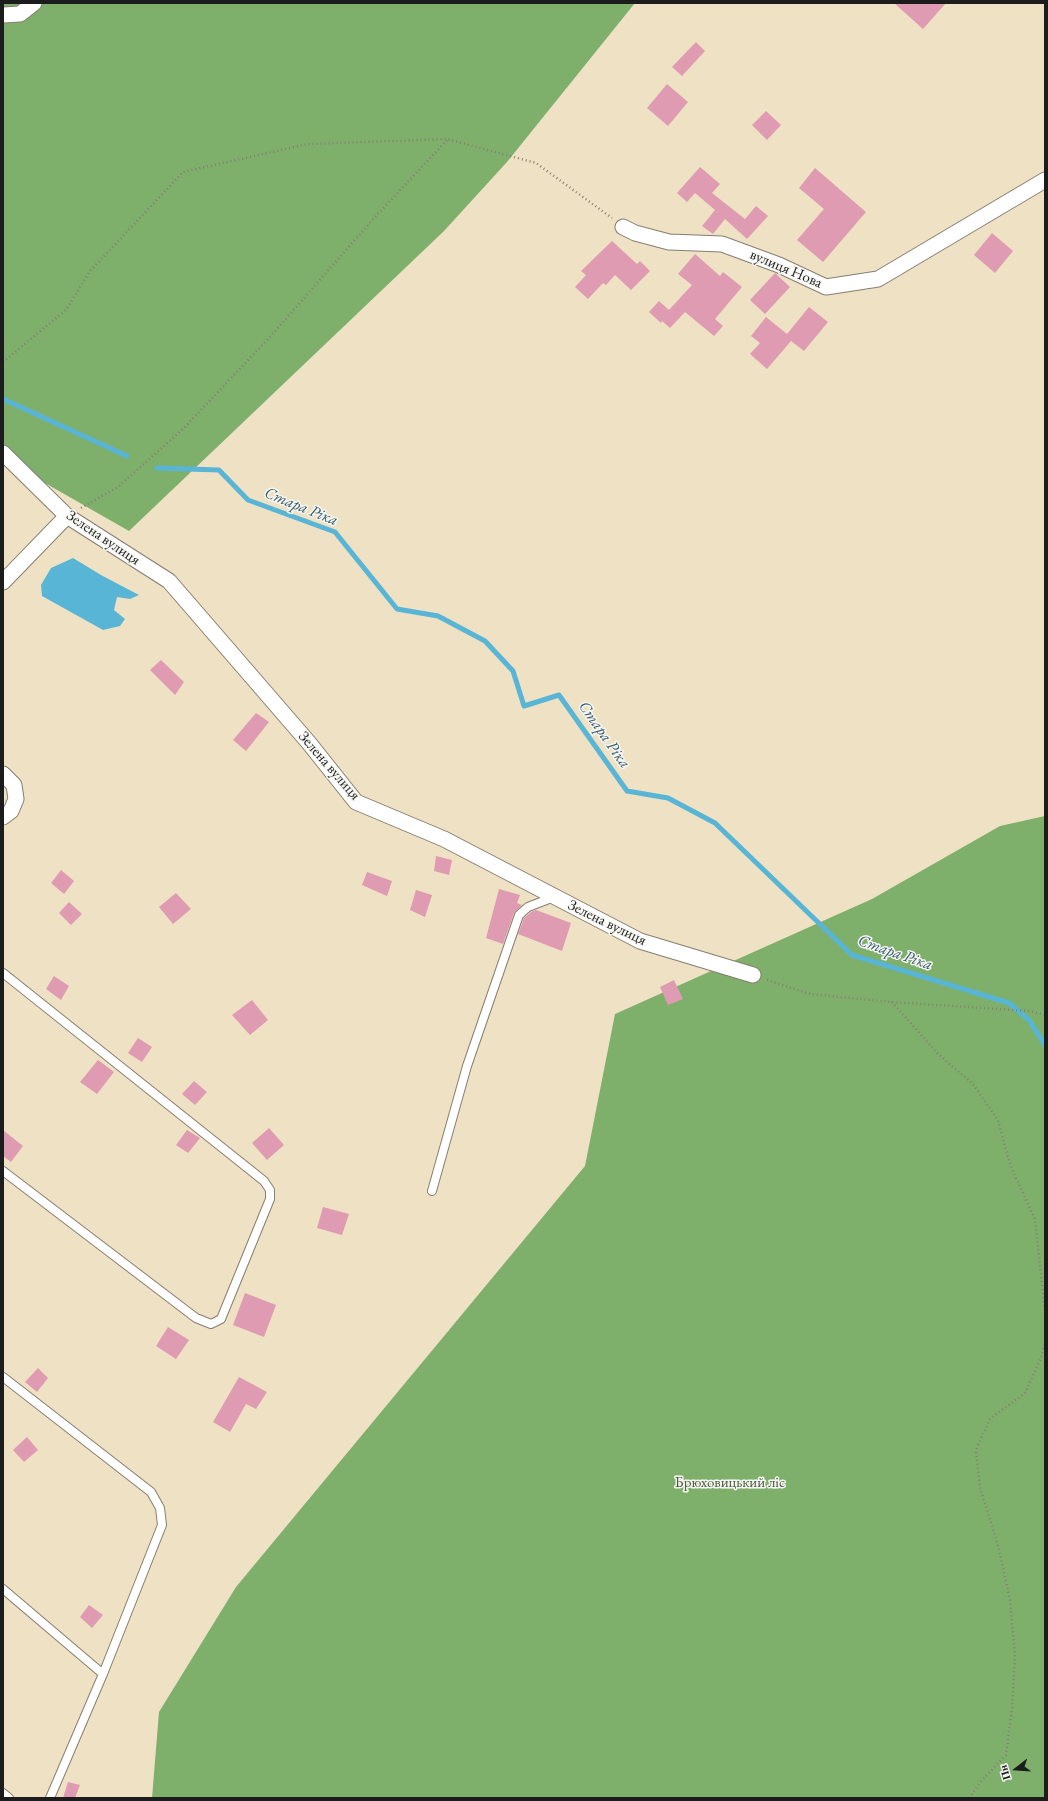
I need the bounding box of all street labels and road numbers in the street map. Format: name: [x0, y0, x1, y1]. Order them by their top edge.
street label: вулиця Нова: [747, 246, 825, 292]
street label: Зелена вулиця: [63, 507, 143, 569]
street label: Зелена вулиця: [294, 728, 364, 804]
street label: Зелена вулиця: [565, 896, 649, 950]

